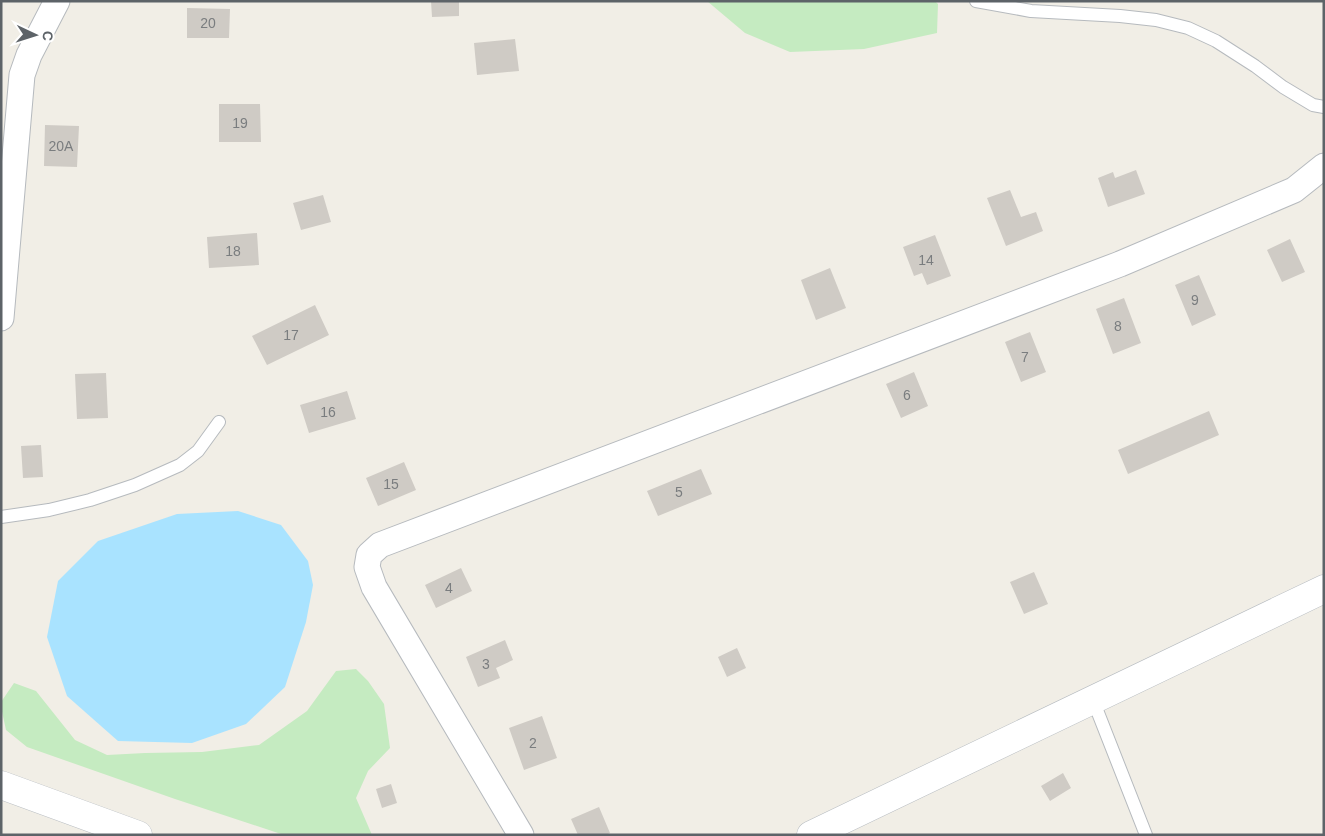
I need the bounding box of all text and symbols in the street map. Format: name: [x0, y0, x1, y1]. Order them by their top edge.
north arrow: [10, 10, 60, 60]
house number: 20: [200, 15, 216, 31]
text: С: [40, 30, 56, 42]
house number: 19: [232, 115, 248, 131]
house number: 20А: [49, 138, 74, 154]
house number: 18: [225, 243, 241, 259]
house number: 14: [918, 252, 934, 268]
house number: 9: [1191, 292, 1199, 308]
house number: 8: [1114, 318, 1122, 334]
house number: 17: [283, 327, 299, 343]
house number: 7: [1021, 349, 1029, 365]
house number: 6: [903, 387, 911, 403]
house number: 16: [320, 404, 336, 420]
house number: 15: [383, 476, 399, 492]
house number: 5: [675, 484, 683, 500]
house number: 4: [445, 580, 453, 596]
house number: 3: [482, 656, 490, 672]
house number: 2: [529, 735, 537, 751]

